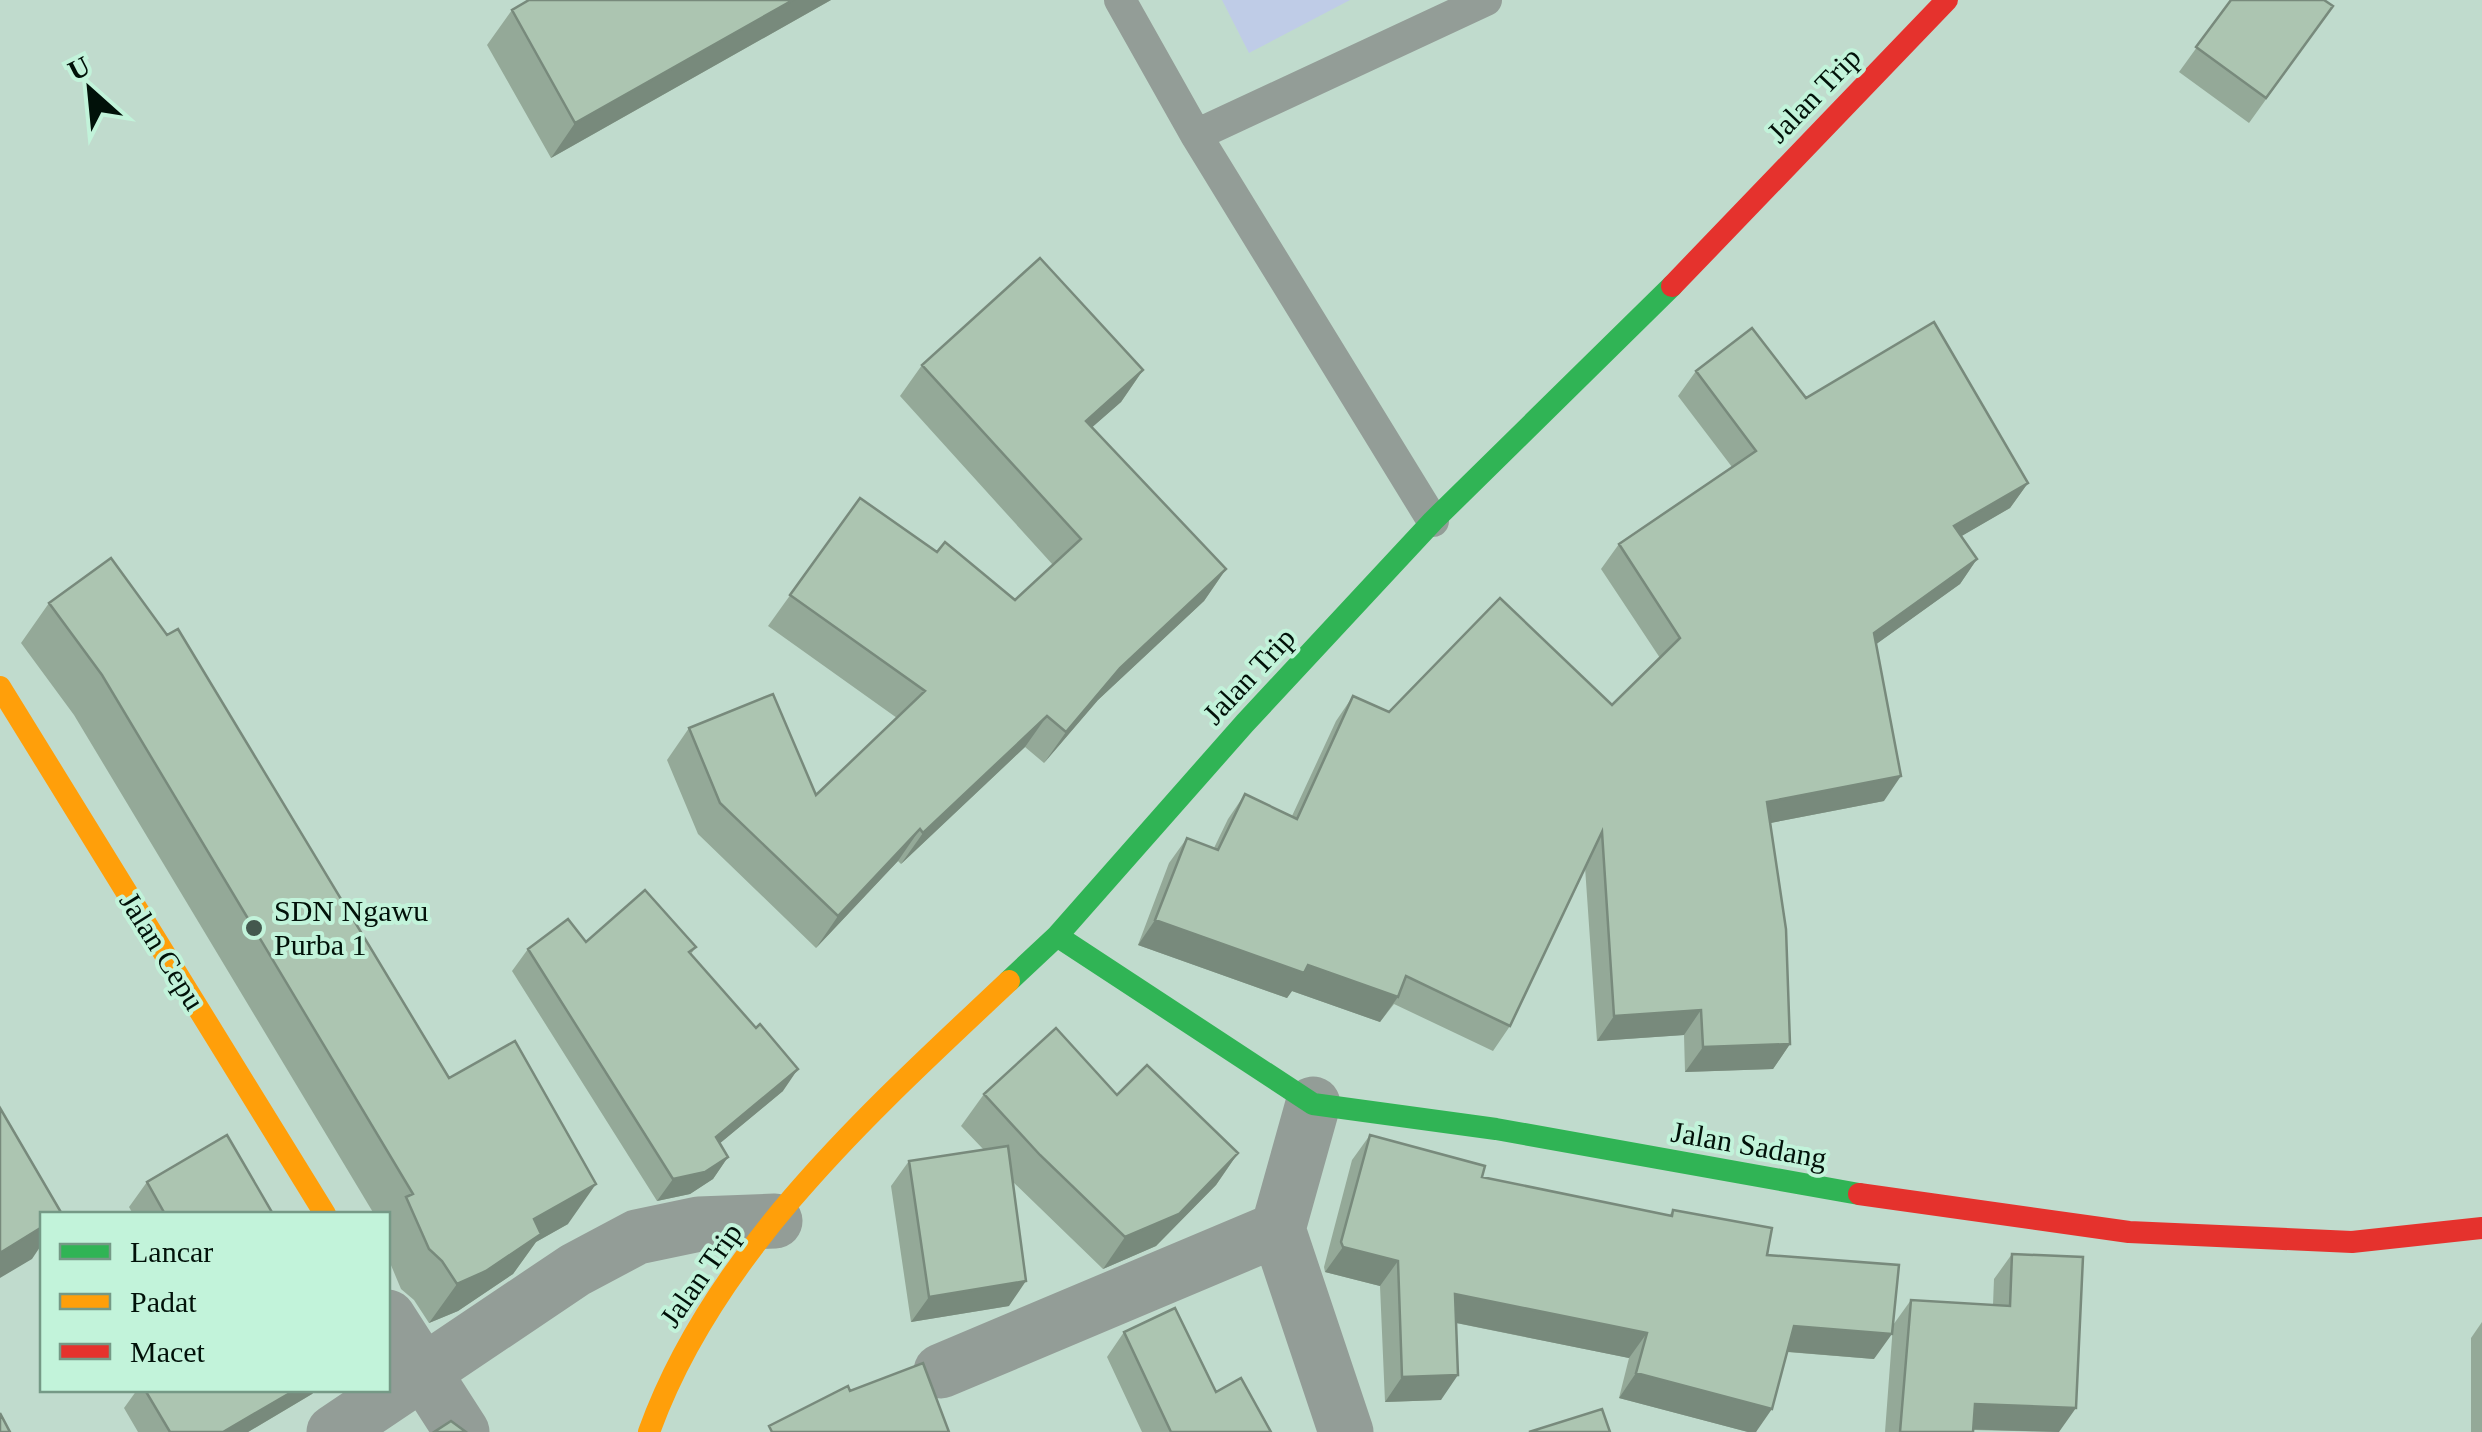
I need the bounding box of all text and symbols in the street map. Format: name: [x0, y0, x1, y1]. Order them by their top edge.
north arrow: [40, 40, 140, 140]
street label: Jalan Trip: [1760, 40, 1867, 149]
text: U: [63, 50, 95, 87]
street label: Jalan Trip: [1196, 621, 1301, 731]
street label: Jalan Cepu: [113, 886, 212, 1016]
place label: SDN Ngawu Purba 1: [274, 894, 428, 961]
marker: SDN Ngawu Purba 1: [243, 917, 265, 939]
street label: Jalan Sadang: [1669, 1115, 1829, 1174]
legend: [40, 1212, 390, 1392]
street label: Jalan Trip: [653, 1216, 748, 1333]
text: Lancar: [130, 1235, 213, 1268]
text: Padat: [130, 1285, 197, 1318]
text: Macet: [130, 1335, 206, 1368]

